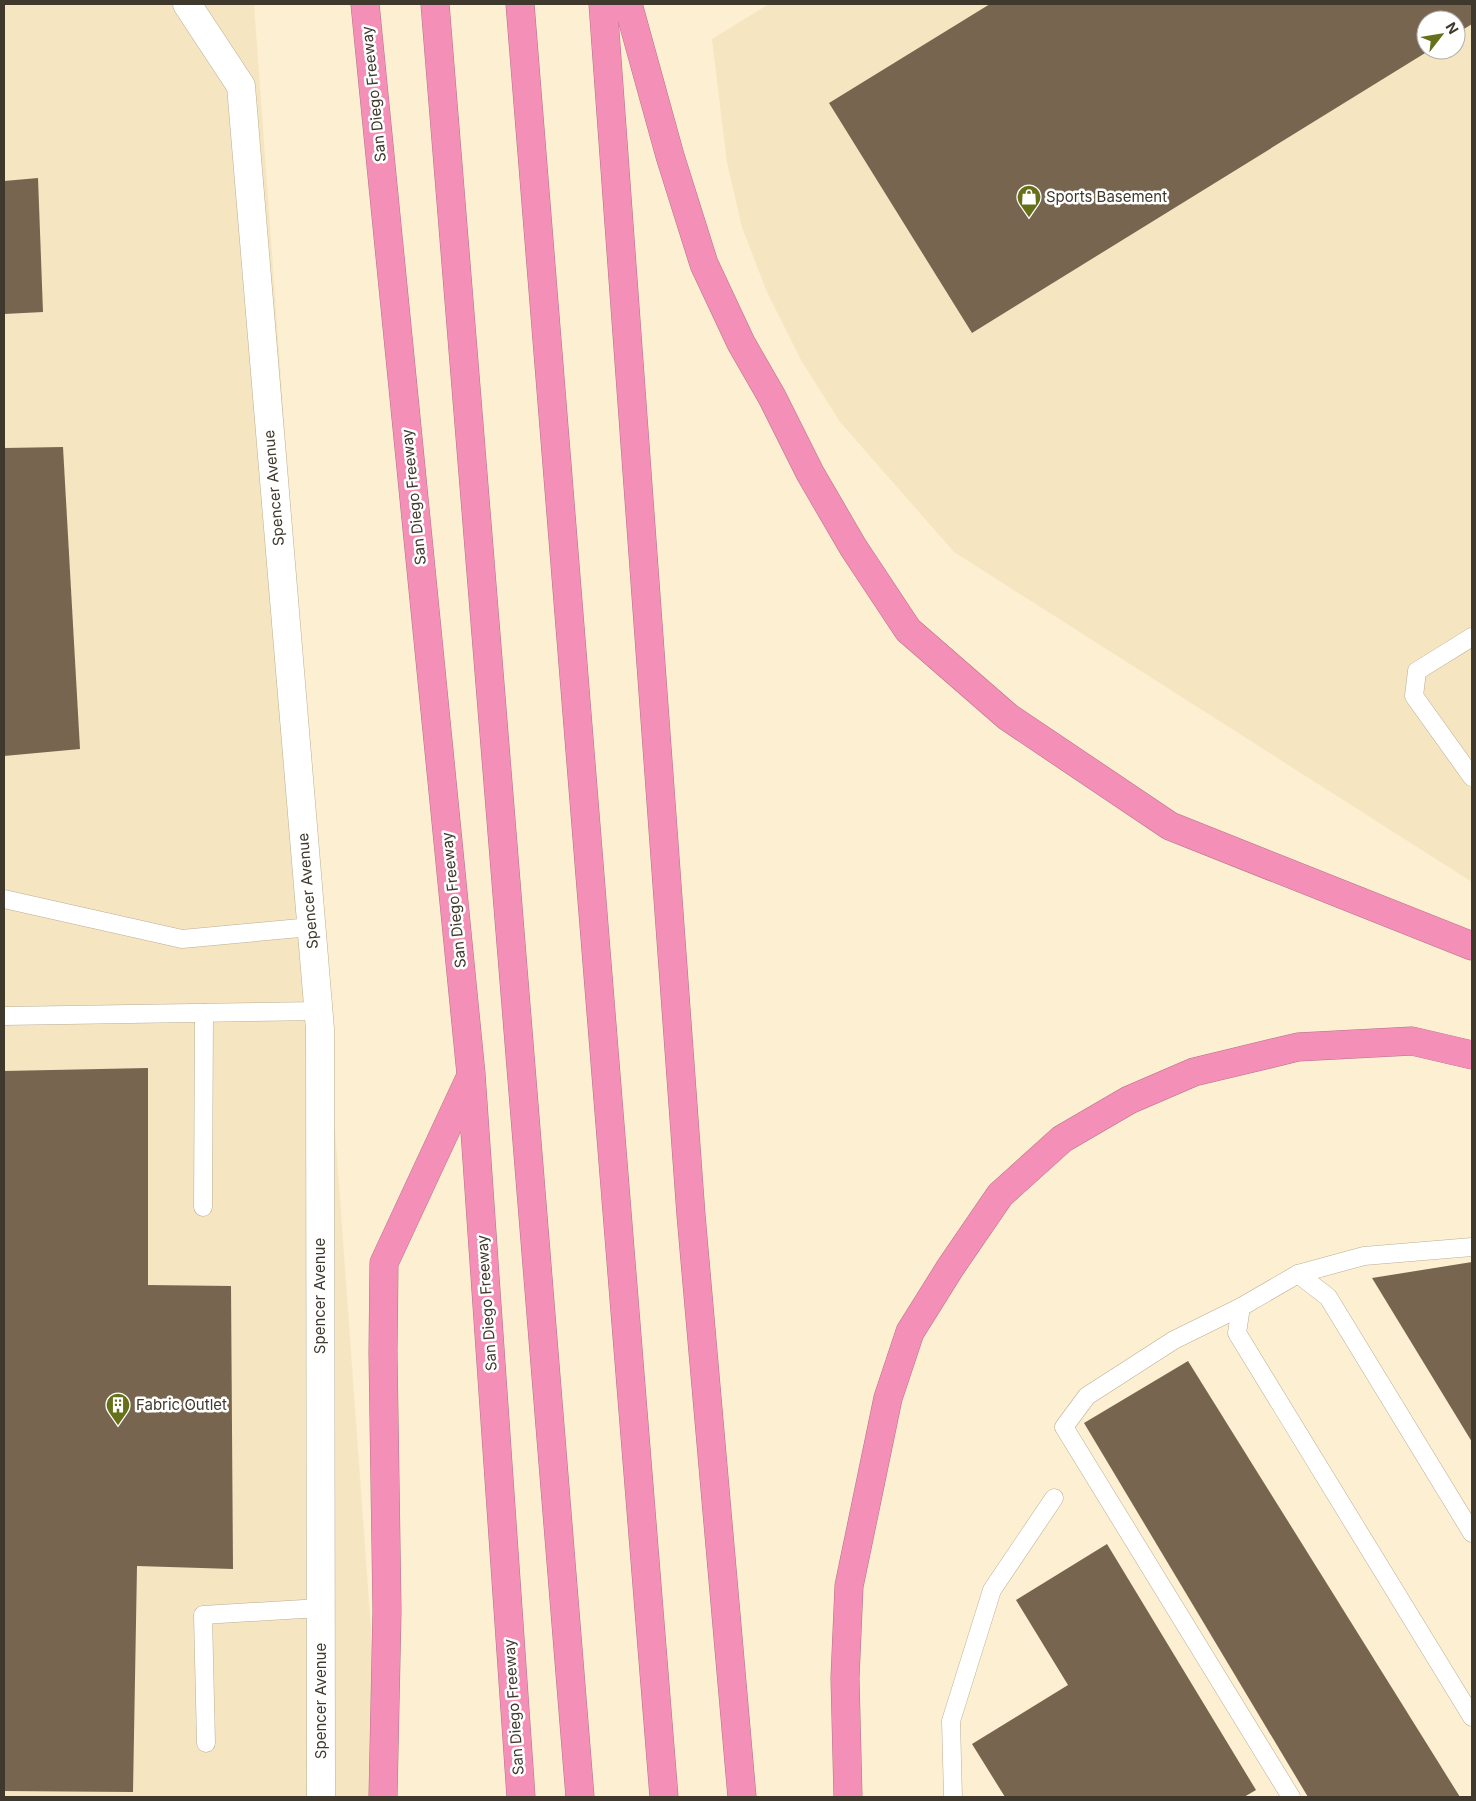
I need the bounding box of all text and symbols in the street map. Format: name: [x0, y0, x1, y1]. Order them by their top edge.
north arrow: [1416, 10, 1466, 60]
text: N: [1443, 19, 1463, 37]
street label: San Diego Freeway: [357, 25, 390, 163]
shop icon: Sports Basement: [1016, 184, 1042, 218]
place label: Sports Basement: [1046, 187, 1167, 206]
street label: San Diego Freeway: [397, 428, 430, 566]
street label: Spencer Avenue: [259, 429, 288, 547]
street label: San Diego Freeway: [437, 831, 470, 969]
street label: Spencer Avenue: [293, 832, 322, 950]
street label: San Diego Freeway: [472, 1234, 501, 1372]
street label: Spencer Avenue: [310, 1238, 329, 1354]
building icon: Fabric Outlet: [105, 1392, 131, 1426]
place label: Fabric Outlet: [136, 1395, 227, 1414]
street label: San Diego Freeway: [499, 1638, 528, 1776]
street label: Spencer Avenue: [311, 1643, 330, 1759]

